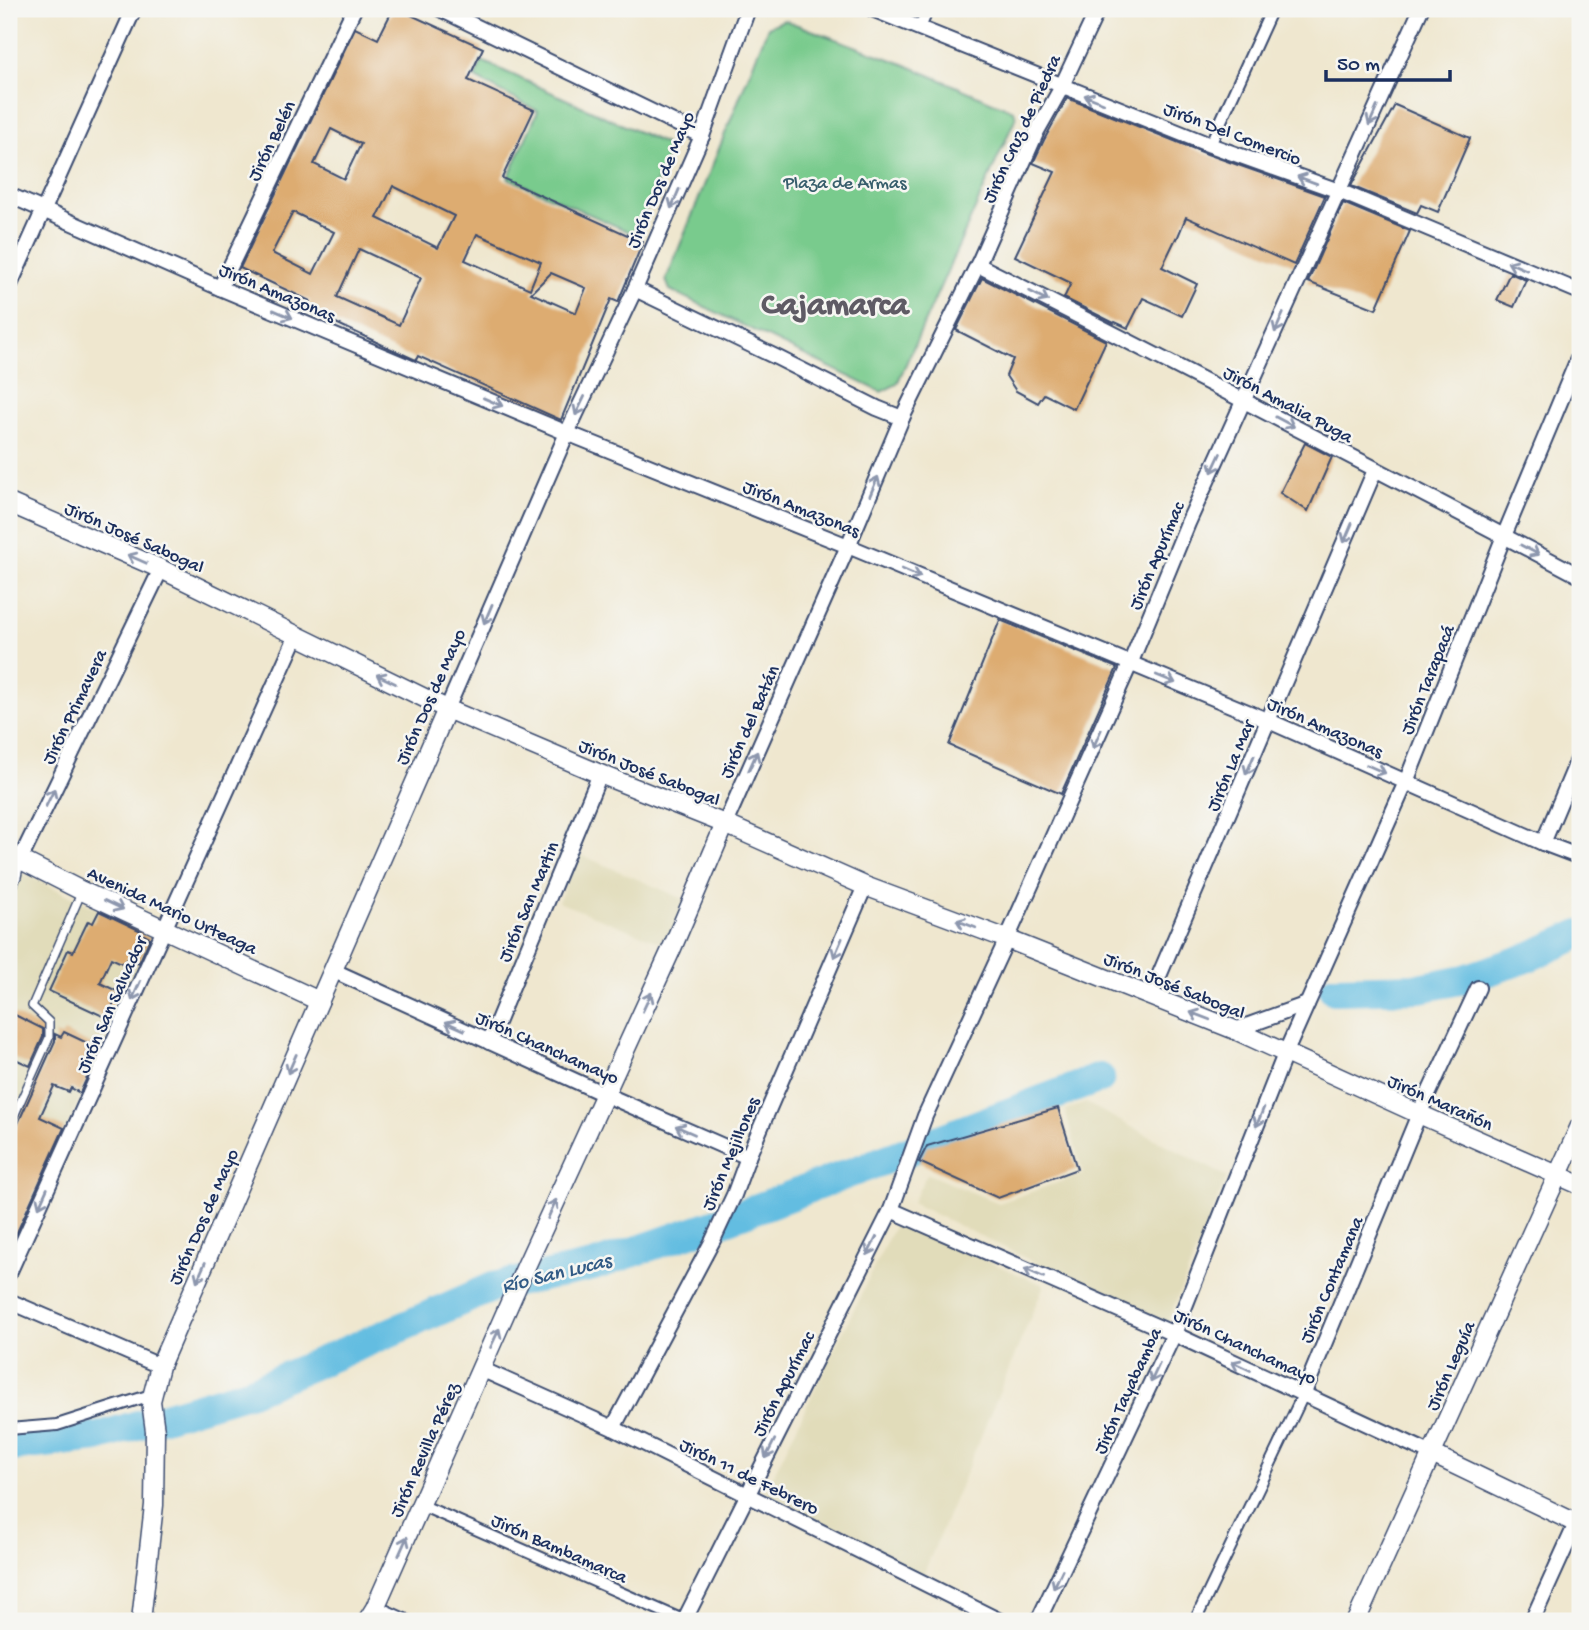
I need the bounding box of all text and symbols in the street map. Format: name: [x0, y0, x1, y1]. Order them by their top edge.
scale bar: [1326, 38, 1451, 82]
street label: Jirón Cruz de Piedra: [979, 50, 1068, 207]
text: 50 m: [1337, 54, 1380, 79]
one-way arrow: [1084, 91, 1106, 104]
street label: Jirón Belén: [244, 97, 303, 186]
street label: Jirón Del Comercio: [1160, 98, 1304, 172]
one-way arrow: [1366, 104, 1379, 126]
street label: Jirón Dos de Mayo: [623, 108, 701, 252]
park label: Plaza de Armas: [782, 173, 908, 196]
one-way arrow: [1296, 173, 1318, 185]
one-way arrow: [667, 188, 680, 209]
street label: Jirón Amazonas: [215, 259, 339, 329]
one-way arrow: [1507, 259, 1529, 272]
district label: Cajamarca: [761, 288, 910, 326]
one-way arrow: [1028, 289, 1049, 303]
one-way arrow: [272, 308, 293, 321]
one-way arrow: [1272, 312, 1286, 333]
street label: Jirón Amalia Puga: [1219, 362, 1357, 451]
one-way arrow: [572, 395, 586, 416]
one-way arrow: [481, 396, 503, 409]
one-way arrow: [1274, 416, 1295, 429]
one-way arrow: [1209, 451, 1222, 473]
one-way arrow: [868, 475, 881, 497]
street label: Jirón Amazonas: [739, 476, 864, 545]
street label: Jirón José Sabogal: [60, 498, 207, 580]
street label: Jirón Apurímac: [1125, 498, 1192, 614]
one-way arrow: [1341, 522, 1354, 543]
one-way arrow: [1519, 543, 1540, 557]
one-way arrow: [127, 552, 148, 565]
one-way arrow: [900, 567, 922, 580]
one-way arrow: [481, 603, 494, 624]
street label: Jirón Tarapacá: [1397, 621, 1462, 739]
street label: Jirón Dos de Mayo: [392, 626, 473, 769]
street label: Jirón Primavera: [38, 645, 115, 769]
street label: Jirón del Batán: [716, 662, 786, 783]
one-way arrow: [376, 672, 397, 686]
one-way arrow: [1155, 673, 1177, 686]
street label: Jirón Amazonas: [1263, 693, 1387, 765]
street label: Jirón La Mar: [1203, 715, 1263, 815]
one-way arrow: [1090, 728, 1103, 749]
street label: Jirón José Sabogal: [575, 735, 723, 813]
one-way arrow: [747, 751, 760, 773]
one-way arrow: [1243, 754, 1256, 775]
one-way arrow: [1364, 763, 1386, 776]
one-way arrow: [44, 788, 57, 809]
street label: Jirón San Martin: [495, 839, 566, 966]
street label: Avenida Mario Urteaga: [83, 863, 261, 962]
one-way arrow: [103, 899, 124, 913]
one-way arrow: [956, 916, 978, 929]
street label: Jirón San Salvador: [73, 931, 155, 1077]
one-way arrow: [831, 937, 844, 958]
street label: Jirón José Sabogal: [1100, 948, 1248, 1026]
one-way arrow: [129, 980, 142, 1001]
one-way arrow: [640, 992, 654, 1013]
street label: Jirón Chanchamayo: [471, 1007, 622, 1091]
one-way arrow: [1190, 1009, 1212, 1022]
one-way arrow: [445, 1019, 467, 1032]
one-way arrow: [285, 1052, 298, 1074]
street label: Jirón Marañón: [1383, 1071, 1496, 1138]
street label: Jirón Mejillones: [698, 1093, 767, 1215]
one-way arrow: [1252, 1106, 1265, 1128]
one-way arrow: [675, 1123, 696, 1136]
street label: Jirón Dos de Mayo: [165, 1146, 246, 1289]
one-way arrow: [36, 1187, 49, 1208]
one-way arrow: [546, 1199, 559, 1220]
street label: Jirón Contamana: [1296, 1212, 1371, 1347]
one-way arrow: [865, 1235, 879, 1256]
water label: Río San Lucas: [500, 1249, 616, 1301]
one-way arrow: [194, 1261, 207, 1282]
one-way arrow: [1023, 1266, 1045, 1279]
street label: Jirón Chanchamayo: [1169, 1305, 1320, 1391]
street label: Jirón Leguía: [1422, 1317, 1483, 1415]
street label: Jirón Tayabamba: [1090, 1323, 1169, 1458]
one-way arrow: [489, 1328, 502, 1349]
street label: Jirón Apurímac: [749, 1328, 822, 1441]
one-way arrow: [1231, 1359, 1252, 1372]
one-way arrow: [1148, 1362, 1161, 1383]
street label: Jirón Revilla Pérez: [386, 1379, 466, 1521]
street label: Jirón 11 de Febrero: [675, 1434, 822, 1522]
one-way arrow: [763, 1438, 777, 1459]
street label: Jirón Bambamarca: [487, 1510, 631, 1591]
one-way arrow: [397, 1536, 410, 1557]
one-way arrow: [1051, 1568, 1064, 1589]

